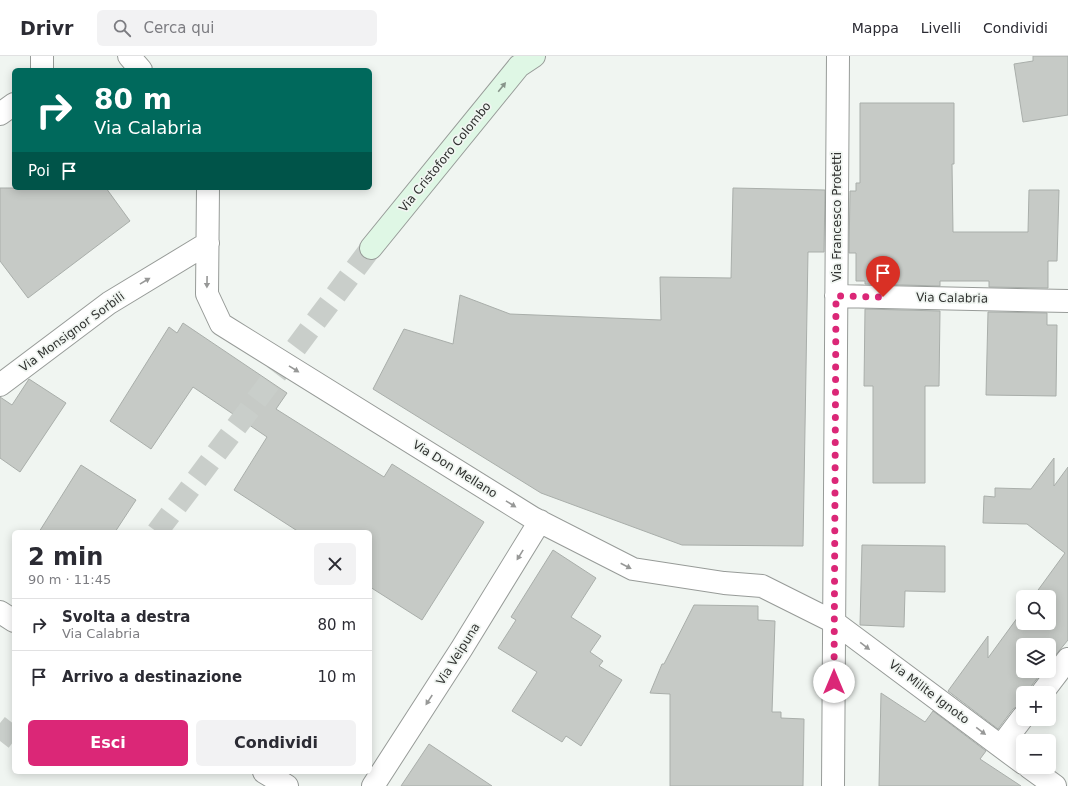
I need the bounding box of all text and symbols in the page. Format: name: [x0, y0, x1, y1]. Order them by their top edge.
search box: [97, 10, 377, 46]
text: Drivr: [20, 17, 73, 39]
icon: search: [111, 17, 133, 39]
text: Cerca qui: [143, 19, 214, 37]
text: Mappa: [852, 20, 899, 36]
text: Livelli: [921, 20, 961, 36]
text: Condividi: [983, 20, 1048, 36]
one-way arrow: [497, 82, 506, 93]
text: 80 m: [94, 83, 172, 116]
icon: right: [28, 84, 80, 136]
street label: Via Cristoforo Colombo: [396, 99, 494, 215]
text: Via Calabria: [94, 117, 202, 138]
street label: Via Francesco Protetti: [830, 152, 844, 282]
icon: arrive: [58, 160, 80, 182]
text: Poi: [28, 162, 50, 180]
pin: [866, 256, 900, 297]
icon: arrive: [872, 262, 894, 284]
one-way arrow: [204, 276, 210, 289]
one-way arrow: [140, 277, 150, 285]
street label: Via Monsignor Sorbili: [17, 289, 127, 375]
street label: Via Calabria: [916, 290, 988, 306]
one-way arrow: [289, 365, 299, 373]
street label: Via Don Mellano: [410, 437, 500, 501]
one-way arrow: [506, 501, 517, 508]
text: 2 min: [28, 543, 103, 571]
button: close: [314, 543, 356, 585]
one-way arrow: [516, 550, 524, 560]
one-way arrow: [620, 562, 632, 569]
text: 90 m · 11:45: [28, 572, 111, 587]
map controls: [1016, 590, 1056, 774]
button: search: [1016, 590, 1056, 630]
text: Svolta a destra: [62, 608, 190, 626]
icon: right: [28, 614, 50, 636]
text: 80 m: [318, 616, 356, 634]
street label: Via Veipuna: [433, 620, 483, 688]
text: Via Calabria: [62, 626, 140, 641]
button: layers: [1016, 638, 1056, 678]
one-way arrow: [860, 641, 871, 650]
street label: Via Milite Ignoto: [886, 657, 972, 727]
position arrow: [813, 661, 855, 703]
icon: arrive: [28, 666, 50, 688]
text: Arrivo a destinazione: [62, 668, 242, 686]
text: 10 m: [318, 668, 356, 686]
button: +: [1016, 686, 1056, 726]
one-way arrow: [425, 694, 432, 706]
button: Esci: [28, 720, 188, 766]
button: Condividi: [196, 720, 356, 766]
one-way arrow: [976, 727, 986, 735]
button: −: [1016, 734, 1056, 774]

